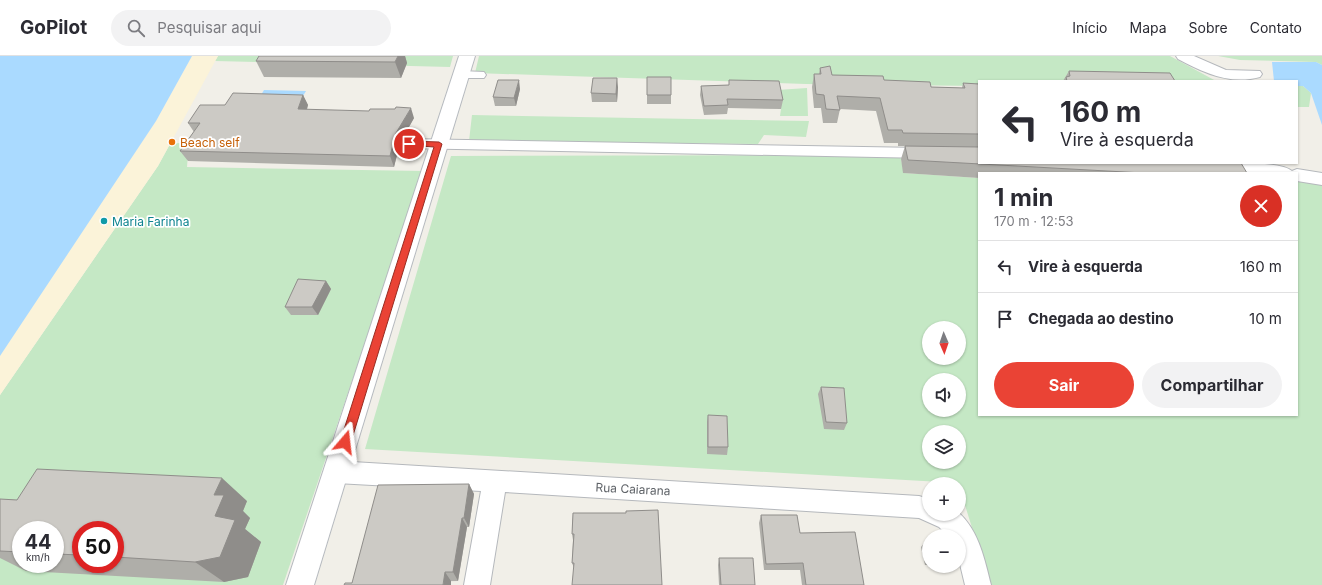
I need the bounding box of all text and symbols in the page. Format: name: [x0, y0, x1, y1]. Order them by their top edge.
search box: [111, 10, 391, 46]
text: GoPilot: [20, 16, 87, 39]
icon: search: [125, 17, 147, 39]
text: Pesquisar aqui: [157, 18, 261, 37]
text: Início: [1072, 19, 1108, 36]
text: Mapa: [1130, 19, 1167, 36]
text: Sobre: [1189, 19, 1228, 36]
text: Contato: [1250, 19, 1302, 36]
text: 160 m: [1060, 95, 1141, 129]
icon: left: [994, 96, 1046, 148]
pin: [392, 127, 426, 161]
text: Vire à esquerda: [1060, 129, 1194, 150]
icon: arrive: [398, 133, 420, 155]
place label: Beach self: [180, 135, 240, 150]
marker: Beach self: [167, 137, 177, 147]
text: 1 min: [994, 183, 1053, 212]
button: close: [1240, 185, 1282, 227]
text: 170 m · 12:53: [994, 213, 1074, 229]
place label: Maria Farinha: [112, 214, 189, 229]
marker: Maria Farinha: [99, 216, 109, 226]
icon: left: [994, 256, 1016, 278]
text: Vire à esquerda: [1028, 257, 1143, 276]
text: 160 m: [1240, 257, 1282, 276]
icon: arrive: [994, 308, 1016, 330]
text: Chegada ao destino: [1028, 309, 1174, 328]
text: 10 m: [1249, 309, 1282, 328]
north arrow: [922, 321, 966, 365]
map controls: [922, 321, 966, 573]
button: Sair: [994, 362, 1134, 408]
button: Compartilhar: [1142, 362, 1282, 408]
button: sound: [922, 373, 966, 417]
position arrow: [324, 421, 366, 463]
button: layers: [922, 425, 966, 469]
button: +: [922, 477, 966, 521]
street label: Rua Caiarana: [595, 480, 671, 498]
speed limit sign: 50: [72, 521, 124, 573]
button: −: [922, 529, 966, 573]
text: 44: [24, 530, 52, 554]
text: km/h: [26, 551, 50, 563]

